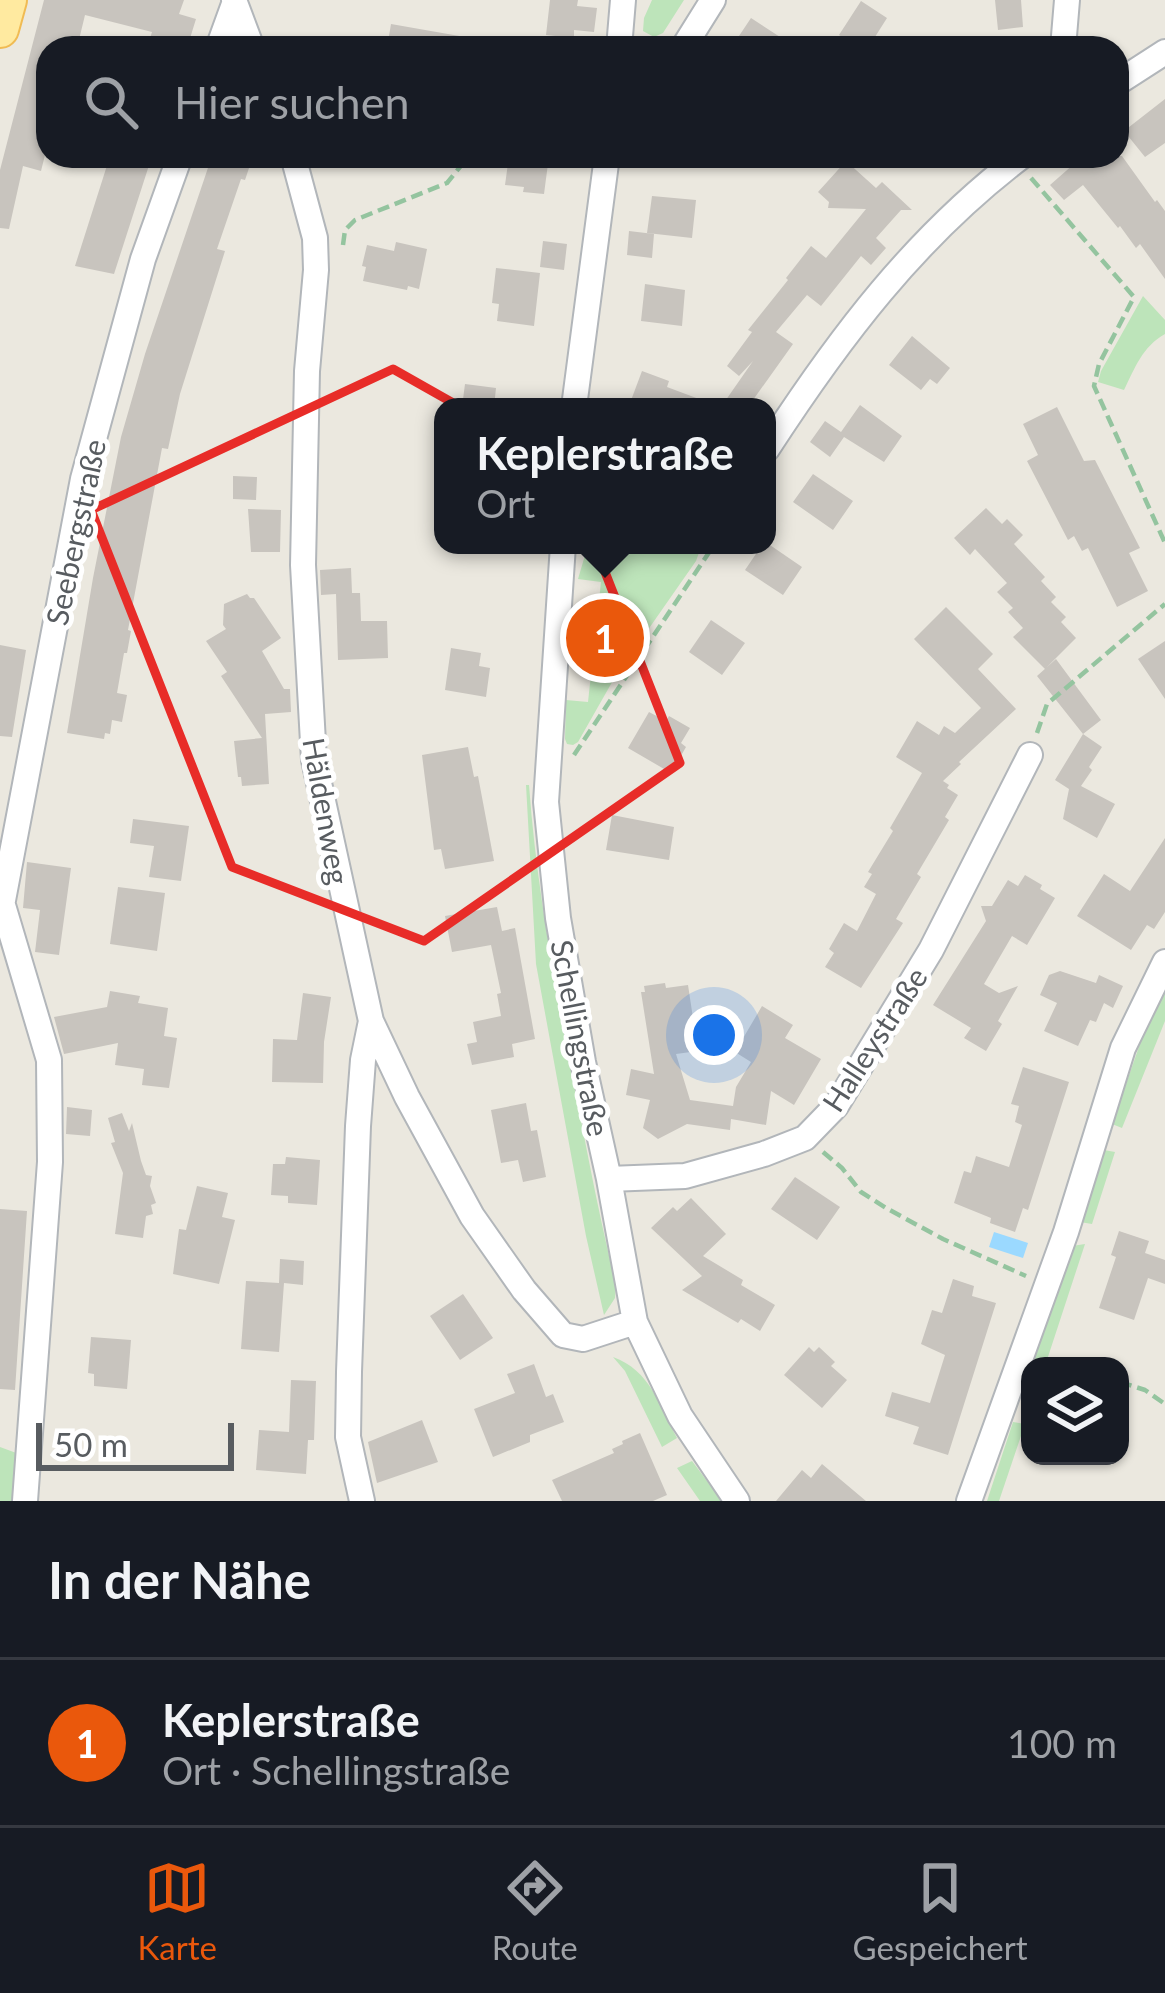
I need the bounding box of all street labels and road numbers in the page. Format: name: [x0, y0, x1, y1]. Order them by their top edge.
street label: Seebergstraße: [38, 436, 112, 628]
street label: Häldenweg: [296, 735, 358, 887]
street label: Schellingstraße: [544, 937, 618, 1139]
street label: Halleystraße: [814, 960, 934, 1118]

